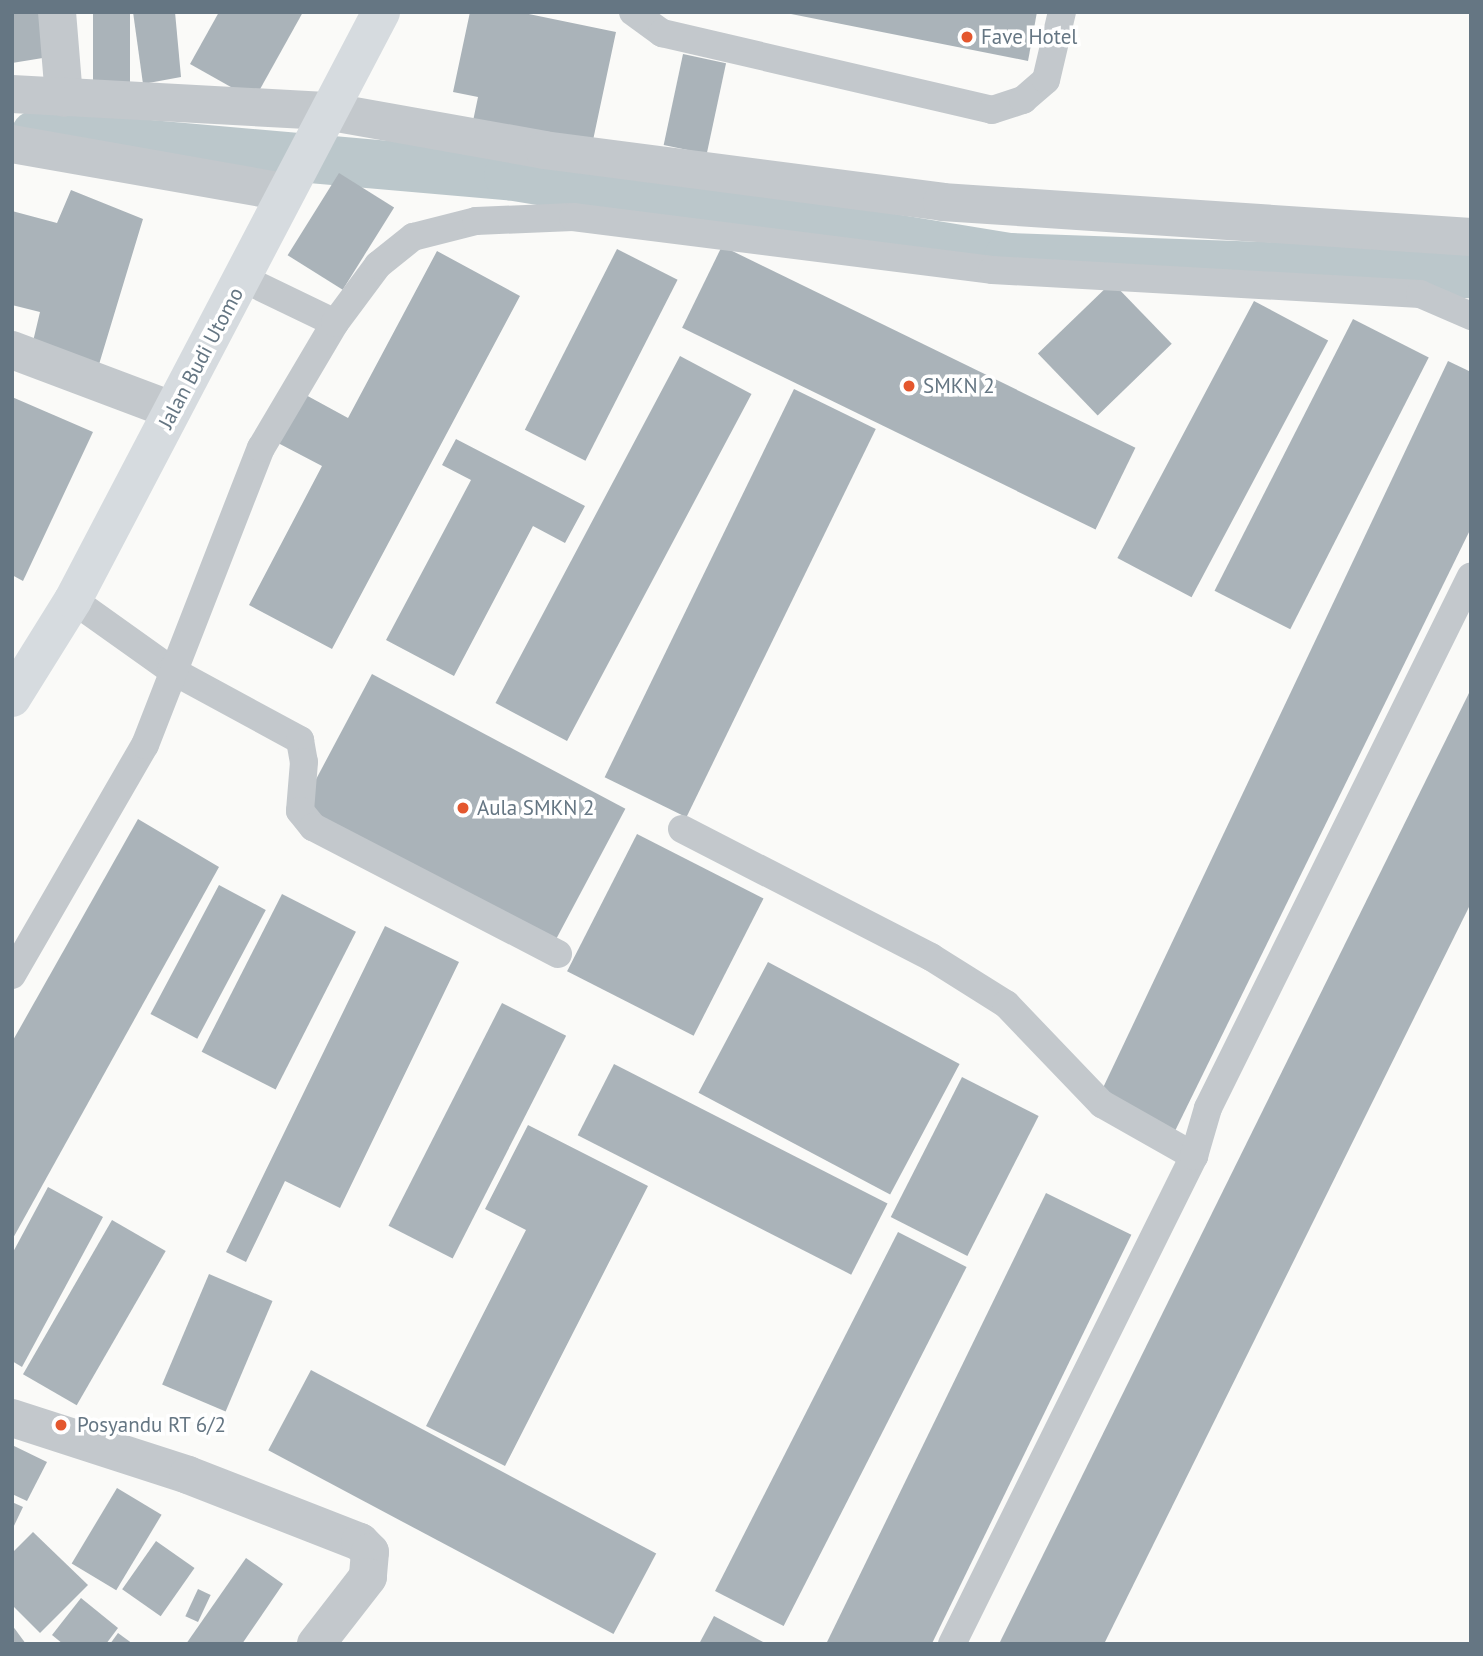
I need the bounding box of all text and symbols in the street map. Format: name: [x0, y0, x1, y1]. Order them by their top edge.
place label: Fave Hotel: [981, 24, 1077, 50]
marker: Fave Hotel: [959, 29, 975, 45]
street label: Jalan Budi Utomo: [153, 283, 249, 433]
place label: SMKN 2: [923, 373, 995, 399]
marker: SMKN 2: [901, 378, 917, 394]
place label: Aula SMKN 2: [477, 795, 595, 821]
marker: Aula SMKN 2: [455, 800, 471, 816]
place label: Posyandu RT 6/2: [77, 1412, 227, 1438]
marker: Posyandu RT 6/2: [51, 1415, 71, 1435]

